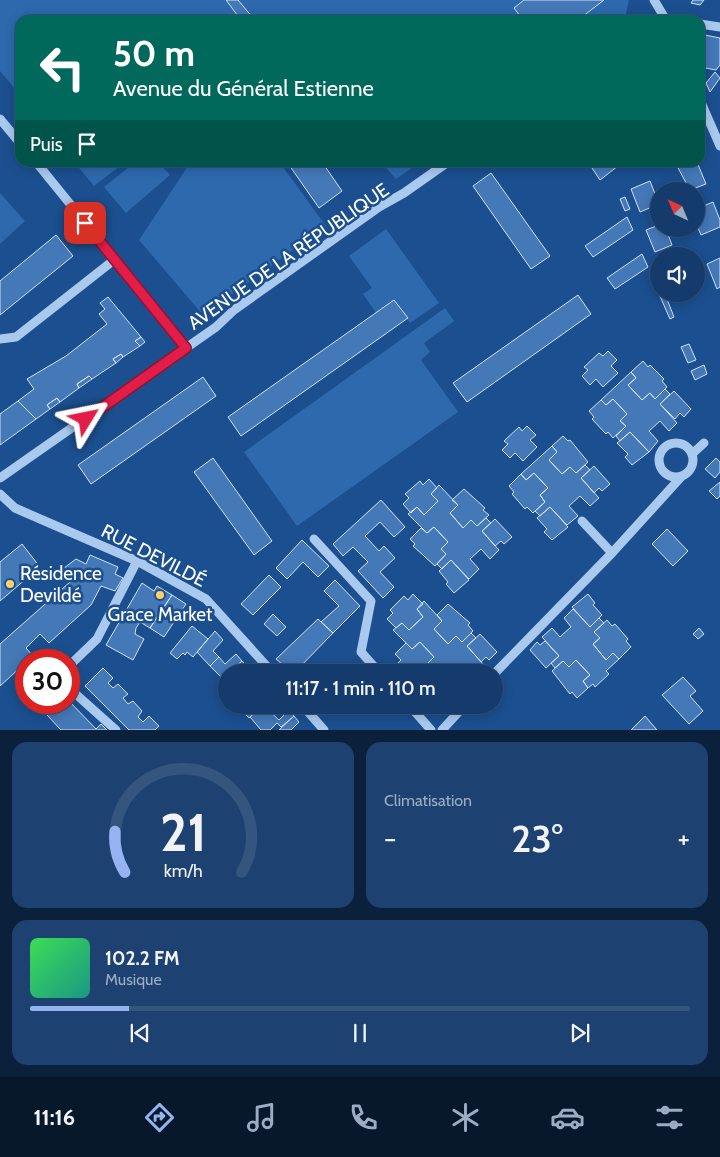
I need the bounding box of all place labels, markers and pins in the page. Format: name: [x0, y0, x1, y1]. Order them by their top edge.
pin: [64, 202, 106, 244]
place label: Résidence Devildé: [20, 562, 102, 607]
marker: Résidence Devildé: [4, 578, 16, 590]
marker: Grace Market: [154, 589, 166, 601]
place label: Grace Market: [108, 603, 213, 626]

